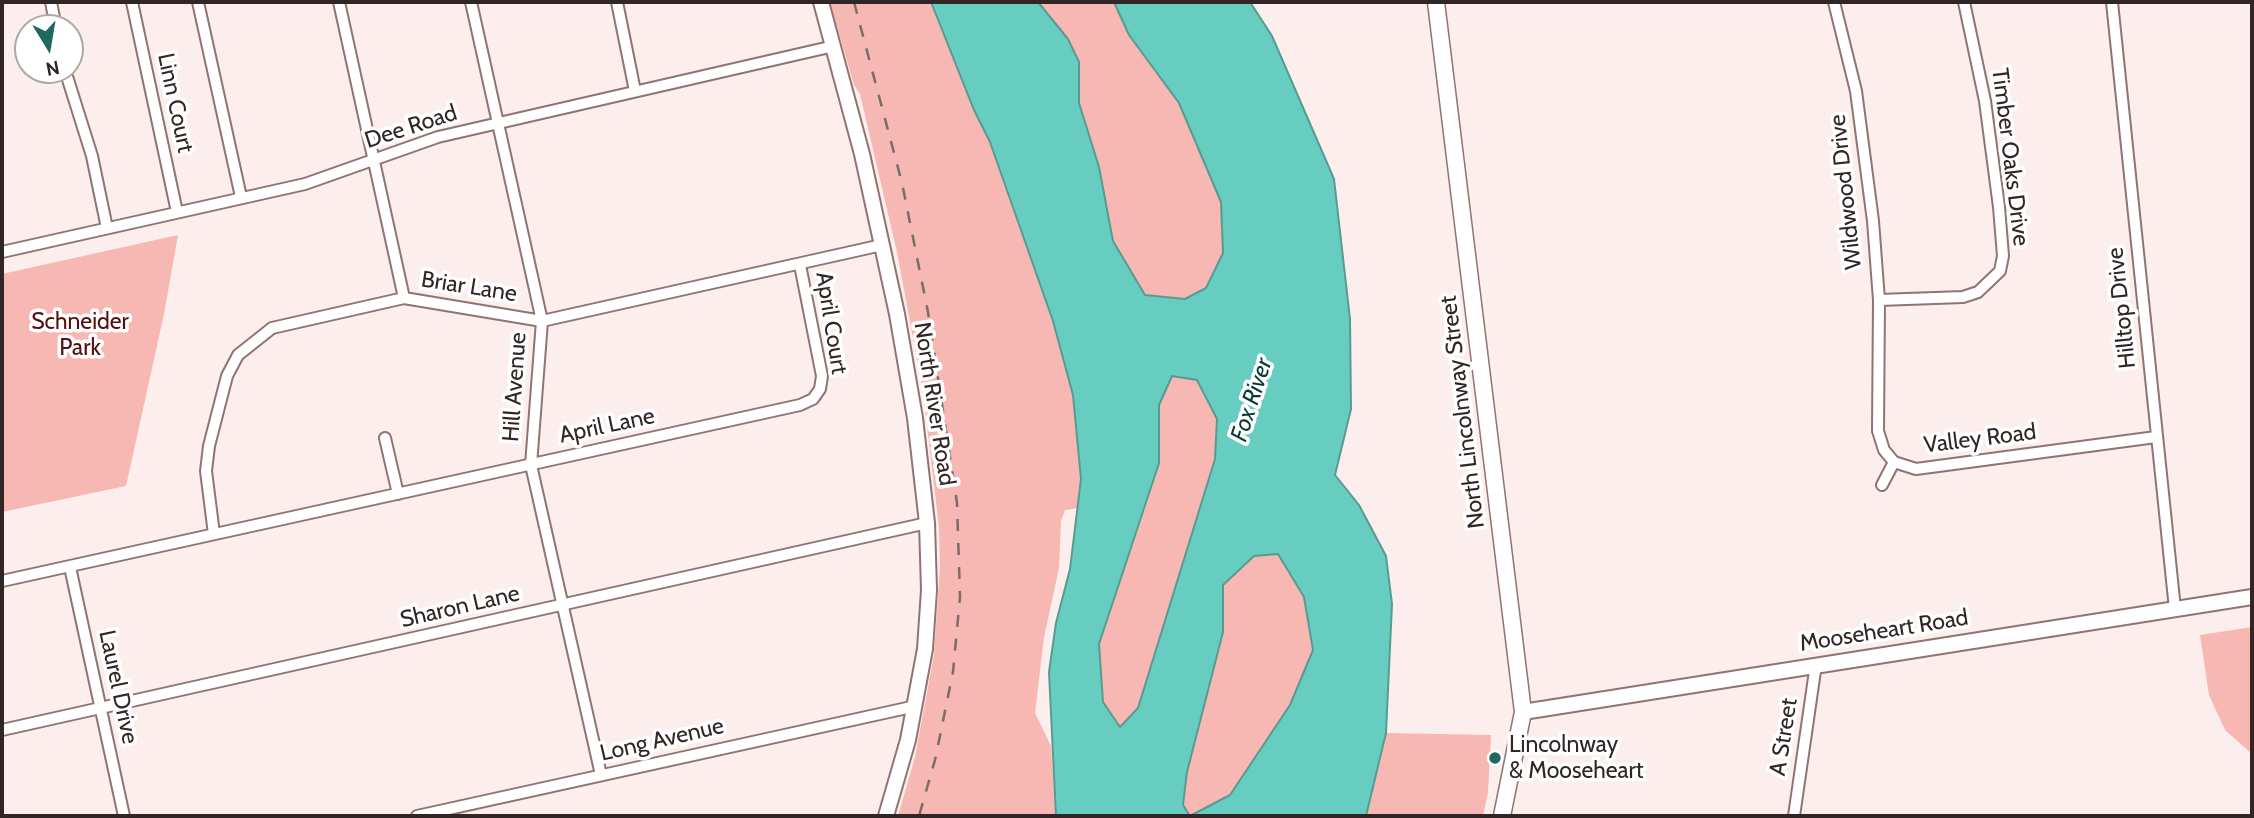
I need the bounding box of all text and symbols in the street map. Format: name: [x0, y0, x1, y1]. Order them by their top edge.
north arrow: [14, 14, 84, 84]
street label: Linn Court: [151, 51, 199, 155]
text: N: [44, 56, 62, 81]
street label: Timber Oaks Drive: [1985, 66, 2035, 248]
street label: Dee Road: [361, 99, 461, 155]
street label: Wildwood Drive: [1824, 113, 1868, 271]
street label: Hilltop Drive: [2102, 246, 2142, 370]
street label: Briar Lane: [419, 266, 519, 308]
street label: April Court: [809, 270, 853, 376]
street label: North Lincolnway Street: [1435, 294, 1491, 530]
park label: Schneider Park: [31, 308, 129, 362]
street label: North River Road: [907, 320, 961, 488]
street label: Hill Avenue: [497, 331, 533, 443]
water label: Fox River: [1225, 355, 1279, 445]
street label: April Lane: [557, 402, 657, 450]
street label: Valley Road: [1922, 418, 2038, 460]
street label: Sharon Lane: [398, 580, 522, 634]
street label: Mooseheart Road: [1798, 604, 1970, 658]
street label: Laurel Drive: [92, 628, 144, 746]
street label: A Street: [1764, 696, 1804, 778]
street label: Long Avenue: [597, 712, 727, 768]
place label: Lincolnway & Mooseheart: [1509, 731, 1644, 785]
marker: Lincolnway & Mooseheart: [1487, 750, 1503, 766]

